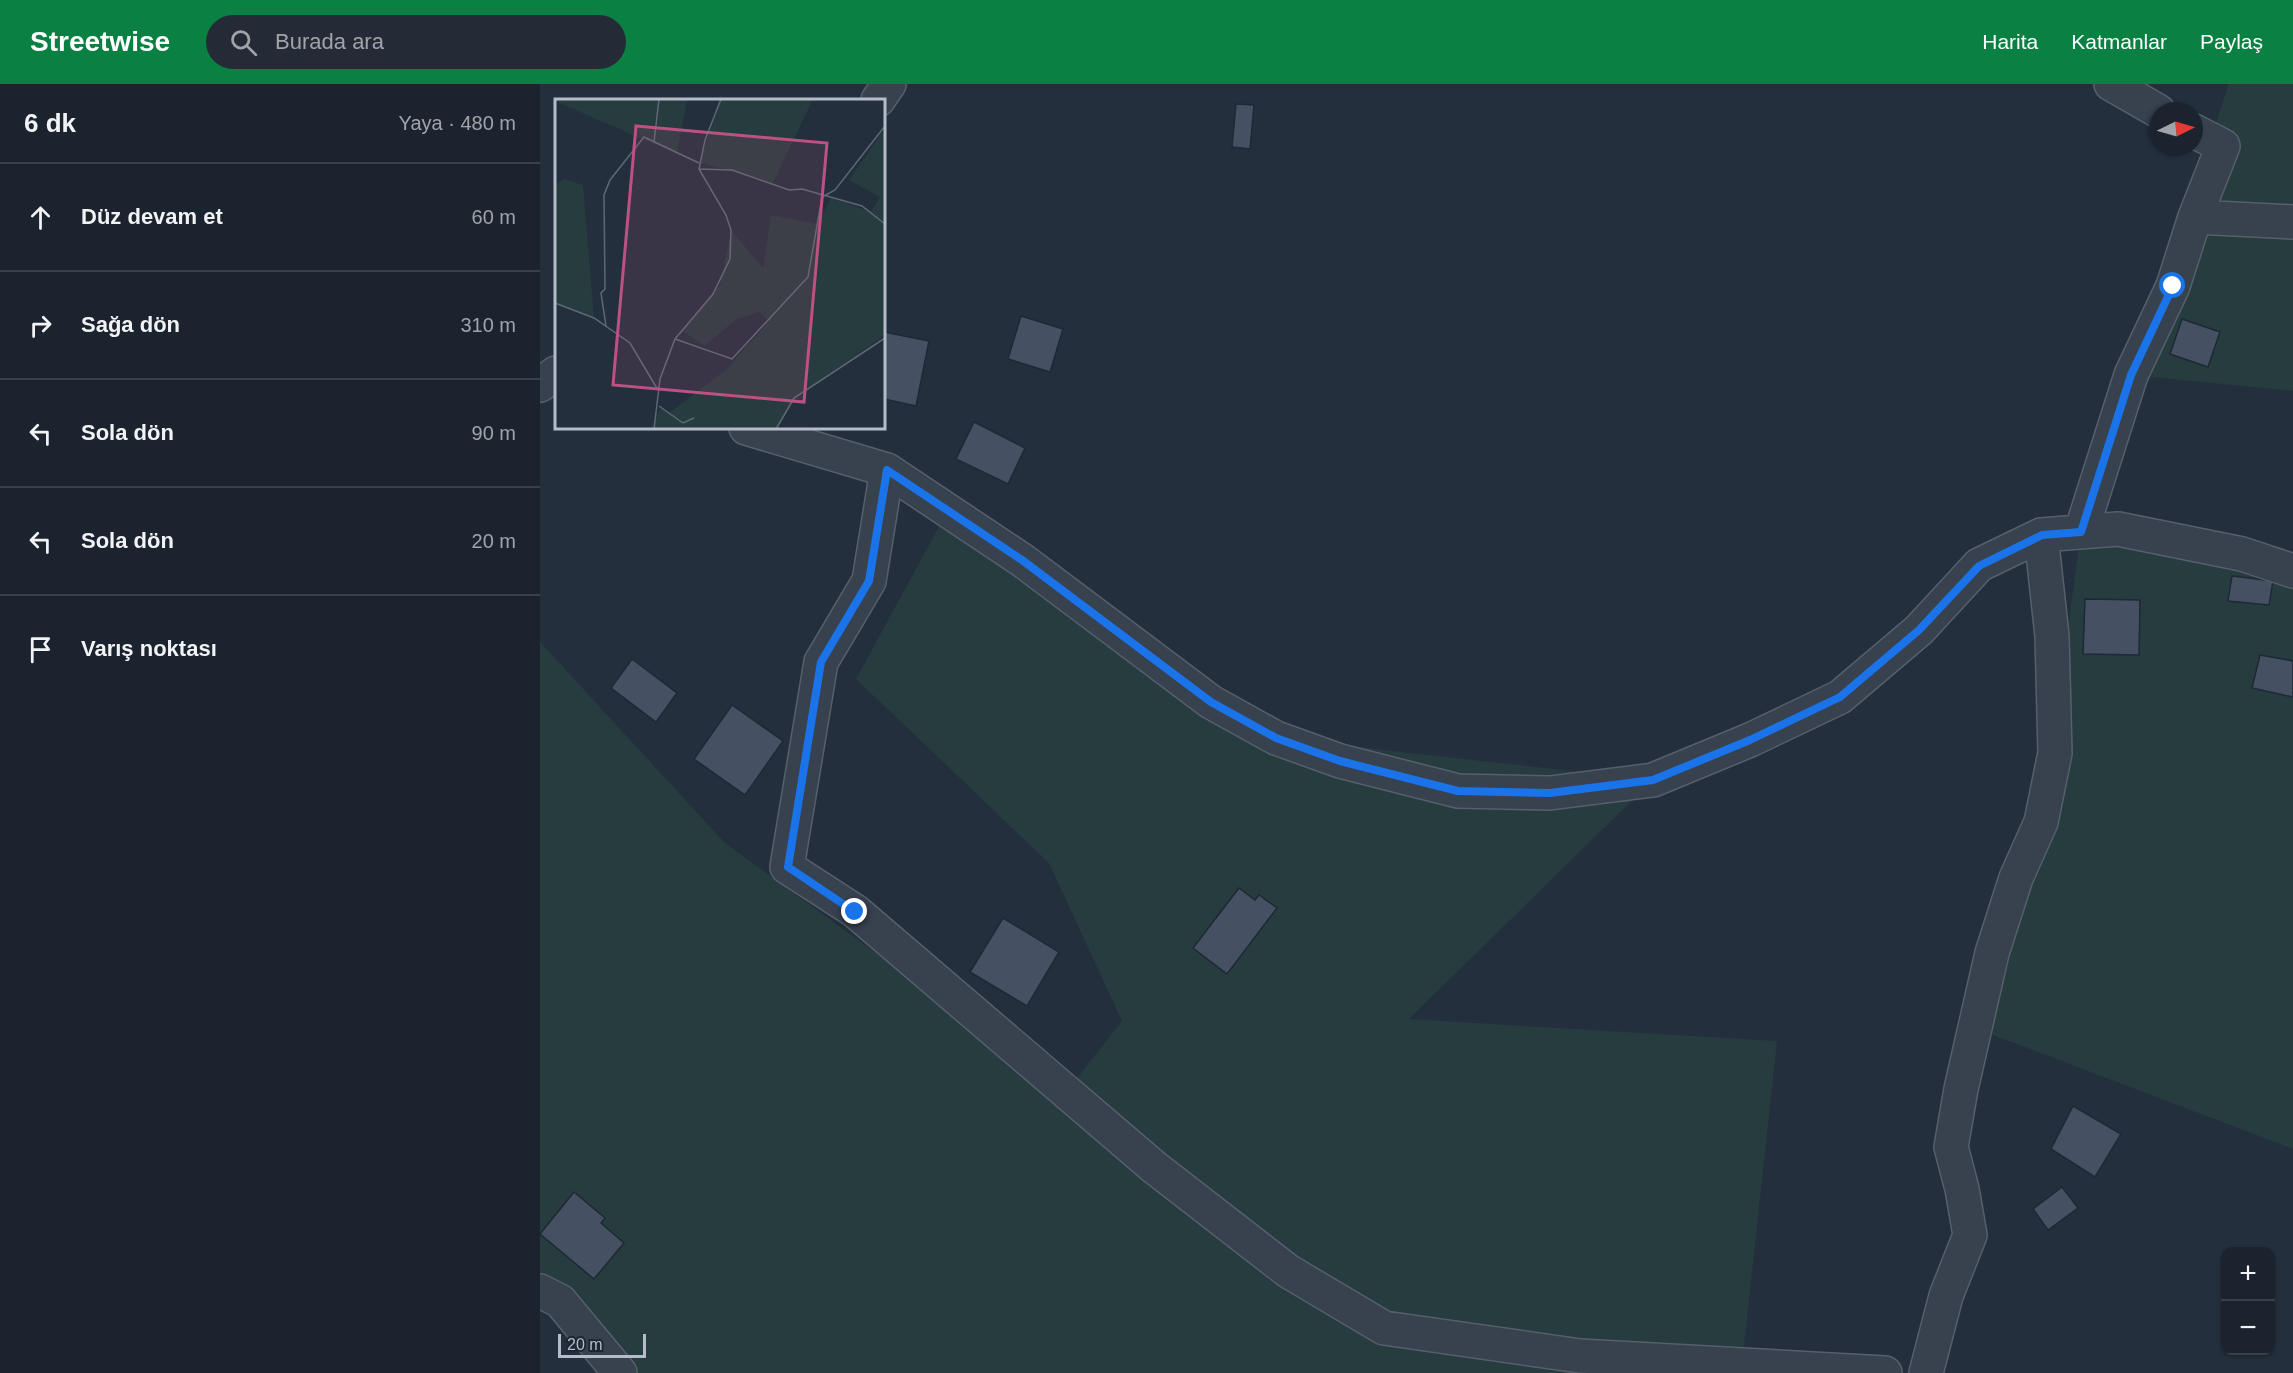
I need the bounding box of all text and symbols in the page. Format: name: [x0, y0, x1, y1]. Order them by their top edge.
search box: [206, 15, 626, 69]
text: Streetwise: [30, 26, 170, 57]
icon: search: [227, 26, 260, 59]
text: Burada ara: [275, 29, 384, 54]
text: Harita: [1982, 30, 2038, 53]
text: Katmanlar: [2071, 30, 2167, 53]
text: Paylaş: [2200, 30, 2263, 53]
inset map: [555, 99, 885, 429]
north arrow: [2149, 102, 2203, 156]
text: 6 dk: [24, 108, 76, 138]
text: Yaya · 480 m: [399, 112, 516, 134]
icon: ahead: [24, 201, 57, 234]
text: Düz devam et: [81, 204, 223, 229]
text: 60 m: [472, 206, 516, 228]
route start: [2159, 272, 2185, 298]
icon: right: [24, 309, 57, 342]
text: Sağa dön: [81, 312, 180, 337]
text: 310 m: [460, 314, 516, 336]
icon: left: [24, 417, 57, 450]
text: Sola dön: [81, 420, 174, 445]
text: 90 m: [472, 422, 516, 444]
icon: left: [24, 525, 57, 558]
text: Sola dön: [81, 528, 174, 553]
text: 20 m: [472, 530, 516, 552]
icon: arrive: [24, 633, 57, 666]
text: Varış noktası: [81, 636, 217, 661]
route end: [841, 898, 867, 924]
map controls: [2221, 1247, 2275, 1355]
button: +: [2221, 1247, 2275, 1301]
button: −: [2221, 1301, 2275, 1355]
scale bar: [558, 1331, 646, 1358]
text: 20 m: [567, 1336, 603, 1353]

